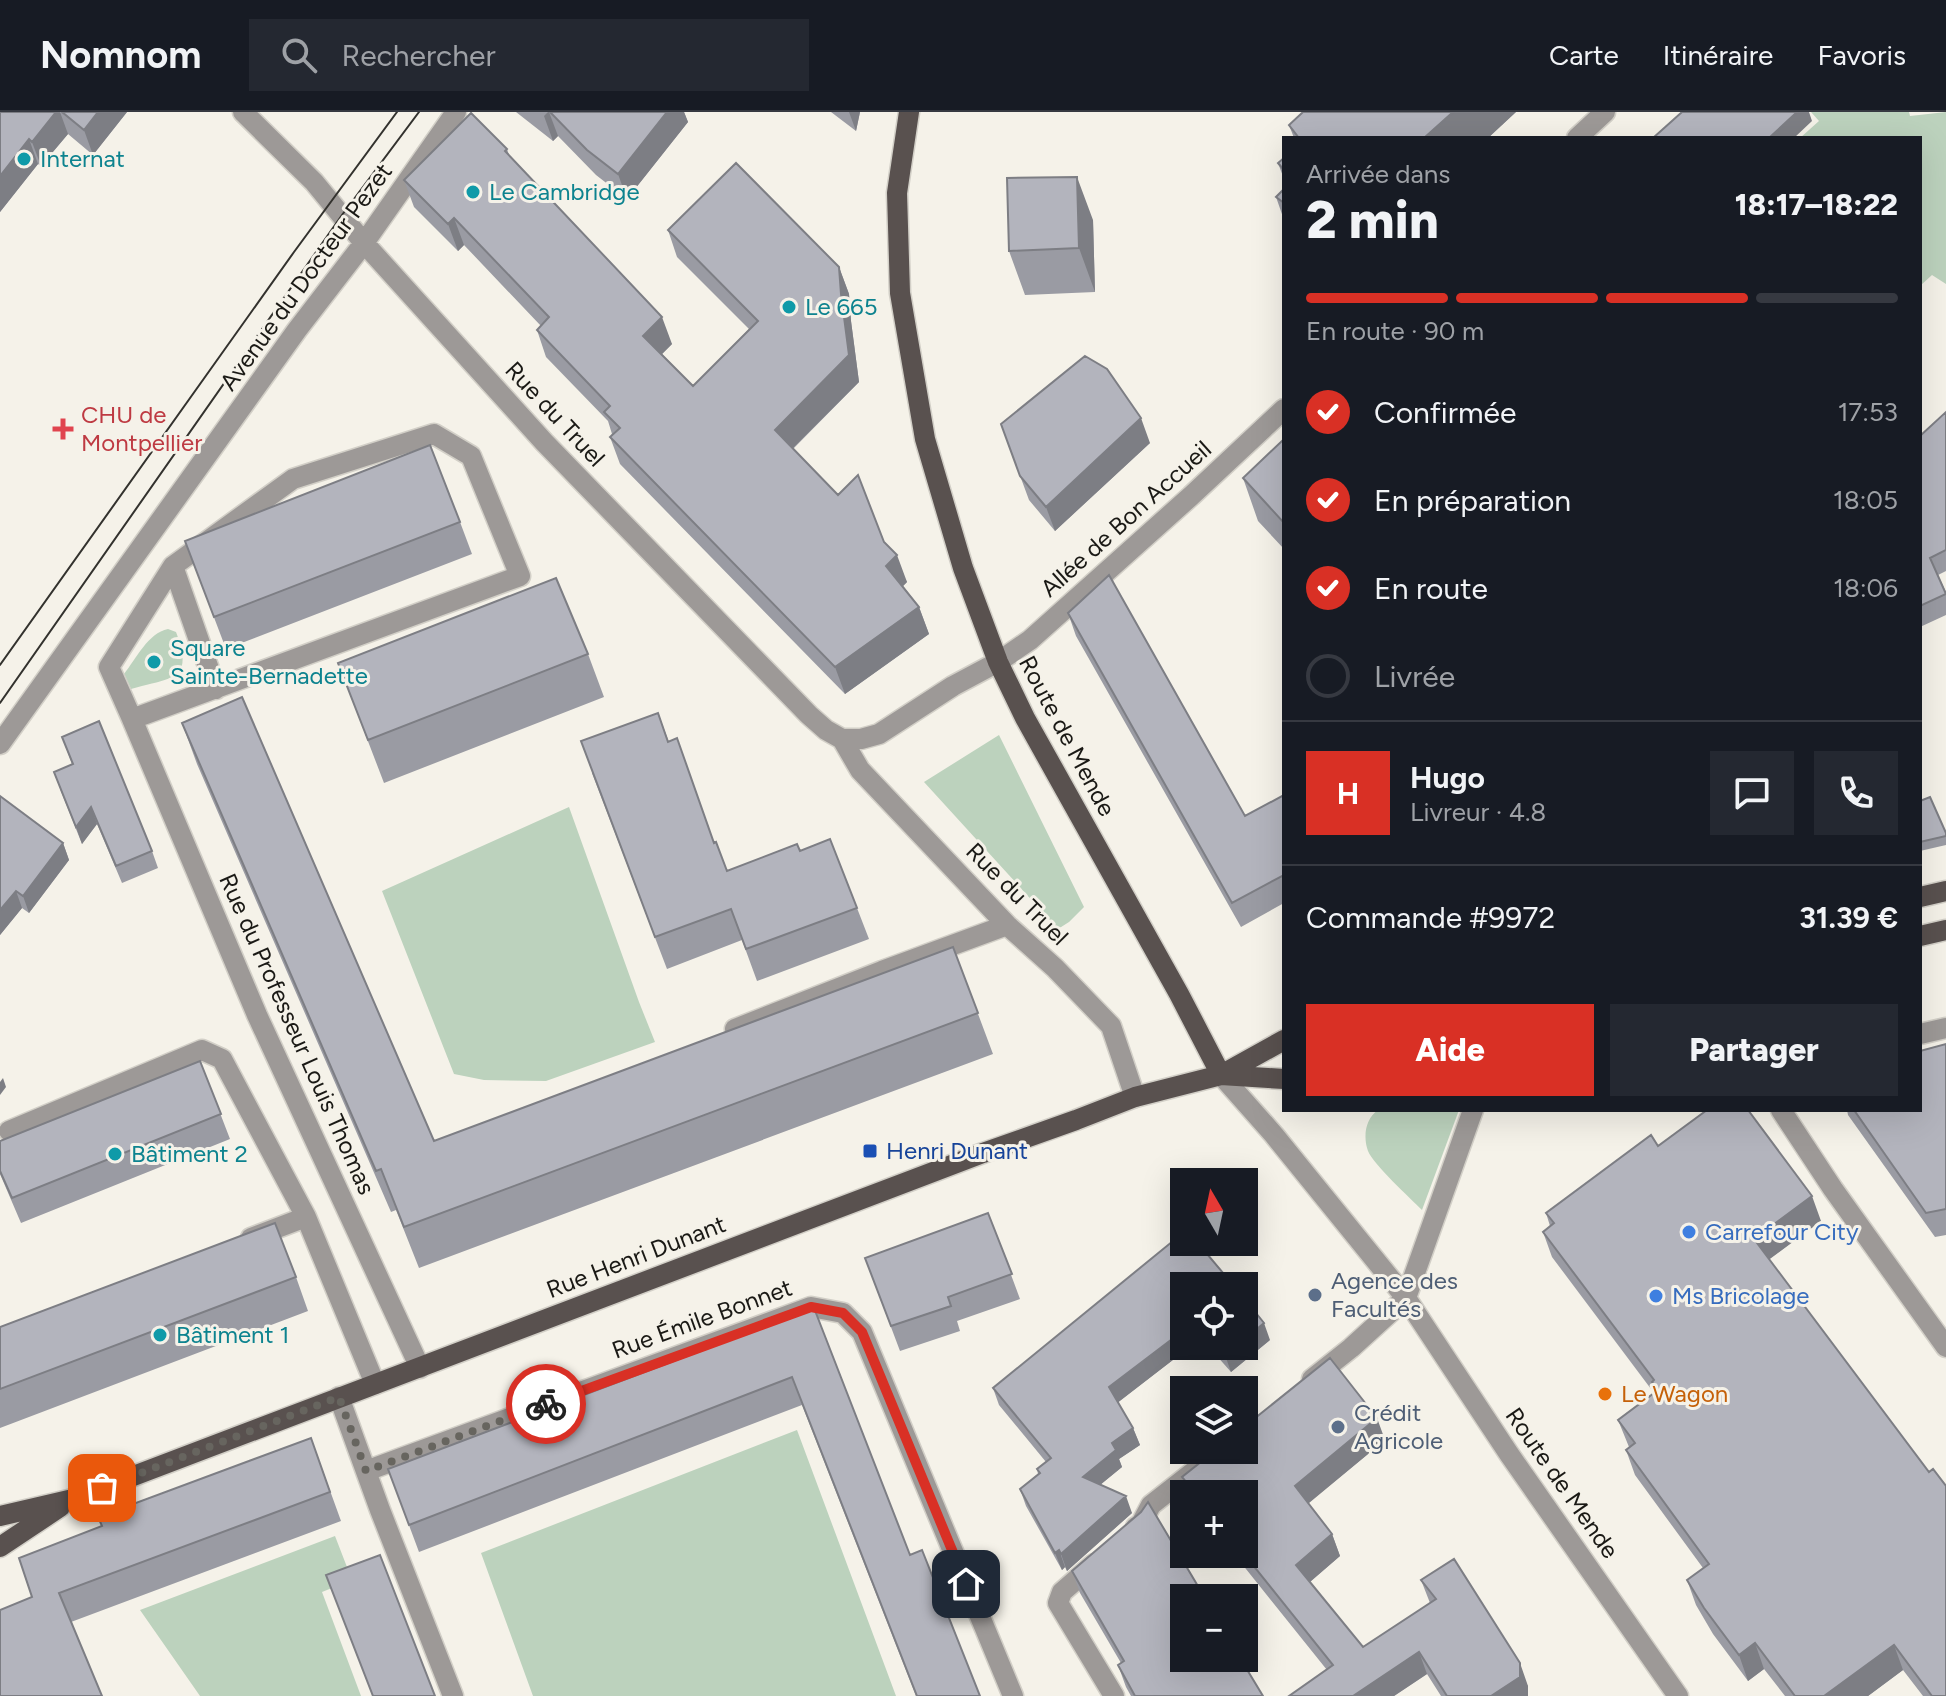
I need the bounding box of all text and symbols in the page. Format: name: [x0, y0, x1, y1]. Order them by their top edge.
search box: [249, 19, 809, 91]
text: Nomnom: [40, 32, 201, 78]
icon: search: [277, 33, 321, 77]
text: Rechercher: [341, 37, 496, 74]
text: Carte: [1549, 38, 1619, 72]
text: Itinéraire: [1663, 38, 1773, 72]
text: Favoris: [1817, 38, 1906, 72]
place label: Internat: [40, 144, 125, 173]
marker: Internat: [15, 150, 33, 168]
street label: Avenue du Docteur Pezet: [213, 157, 398, 396]
text: Arrivée dans: [1306, 158, 1450, 190]
place label: Le Cambridge: [489, 177, 639, 206]
marker: Le Cambridge: [464, 183, 482, 201]
text: 18:17–18:22: [1735, 186, 1898, 223]
text: 2 min: [1306, 189, 1439, 251]
place label: Le 665: [805, 292, 877, 321]
marker: Le 665: [780, 298, 798, 316]
text: En route · 90 m: [1306, 315, 1484, 347]
street label: Rue du Truel: [499, 355, 611, 472]
icon: check: [1306, 390, 1350, 434]
text: Confirmée: [1374, 394, 1516, 431]
text: 17:53: [1838, 396, 1898, 428]
place label: CHU de Montpellier: [81, 400, 202, 457]
marker: CHU de Montpellier: [52, 418, 74, 440]
street label: Allée de Bon Accueil: [1034, 434, 1217, 603]
icon: check: [1306, 478, 1350, 522]
text: En préparation: [1374, 482, 1571, 519]
text: 18:05: [1833, 484, 1898, 516]
icon: check: [1306, 566, 1350, 610]
text: En route: [1374, 570, 1488, 607]
text: 18:06: [1833, 572, 1898, 604]
place label: Square Sainte-Bernadette: [170, 633, 368, 690]
street label: Route de Mende: [1013, 651, 1122, 821]
marker: Square Sainte-Bernadette: [145, 653, 163, 671]
text: Livrée: [1374, 658, 1455, 695]
button: chat: [1710, 751, 1794, 835]
button: phone: [1814, 751, 1898, 835]
text: Hugo: [1410, 759, 1485, 796]
text: H: [1337, 775, 1359, 812]
text: Livreur · 4.8: [1410, 796, 1546, 828]
street label: Rue du Truel: [960, 836, 1075, 951]
street label: Rue du Professeur Louis Thomas: [213, 869, 382, 1199]
text: Commande #9972: [1306, 899, 1555, 936]
text: 31.39 €: [1799, 899, 1898, 936]
button: Aide: [1306, 1004, 1594, 1096]
button: Partager: [1610, 1004, 1898, 1096]
place label: Henri Dunant: [886, 1136, 1028, 1165]
place label: Bâtiment 2: [131, 1139, 248, 1168]
marker: Henri Dunant: [861, 1142, 879, 1160]
marker: Bâtiment 2: [106, 1145, 124, 1163]
north arrow: [1170, 1168, 1258, 1256]
map controls: [1170, 1168, 1258, 1672]
street label: Rue Henri Dunant: [542, 1209, 730, 1304]
place label: Carrefour City: [1705, 1217, 1859, 1246]
marker: Carrefour City: [1680, 1223, 1698, 1241]
place label: Agence des Facultés: [1331, 1266, 1458, 1323]
street label: Rue Émile Bonnet: [608, 1272, 796, 1365]
button: locate: [1170, 1272, 1258, 1360]
place label: Ms Bricolage: [1672, 1281, 1809, 1310]
marker: Agence des Facultés: [1306, 1286, 1324, 1304]
marker: Ms Bricolage: [1647, 1287, 1665, 1305]
place label: Bâtiment 1: [176, 1320, 289, 1349]
marker: Bâtiment 1: [151, 1326, 169, 1344]
courier: [506, 1364, 586, 1444]
button: layers: [1170, 1376, 1258, 1464]
place label: Le Wagon: [1621, 1379, 1728, 1408]
icon: bike: [524, 1382, 568, 1426]
marker: Le Wagon: [1596, 1385, 1614, 1403]
place label: Crédit Agricole: [1354, 1398, 1443, 1455]
street label: Route de Mende: [1500, 1402, 1625, 1564]
marker: Crédit Agricole: [1329, 1418, 1347, 1436]
pin: [68, 1454, 136, 1522]
icon: bag: [80, 1466, 124, 1510]
button: +: [1170, 1480, 1258, 1568]
pin: [932, 1550, 1000, 1618]
icon: home: [944, 1562, 988, 1606]
button: −: [1170, 1584, 1258, 1672]

